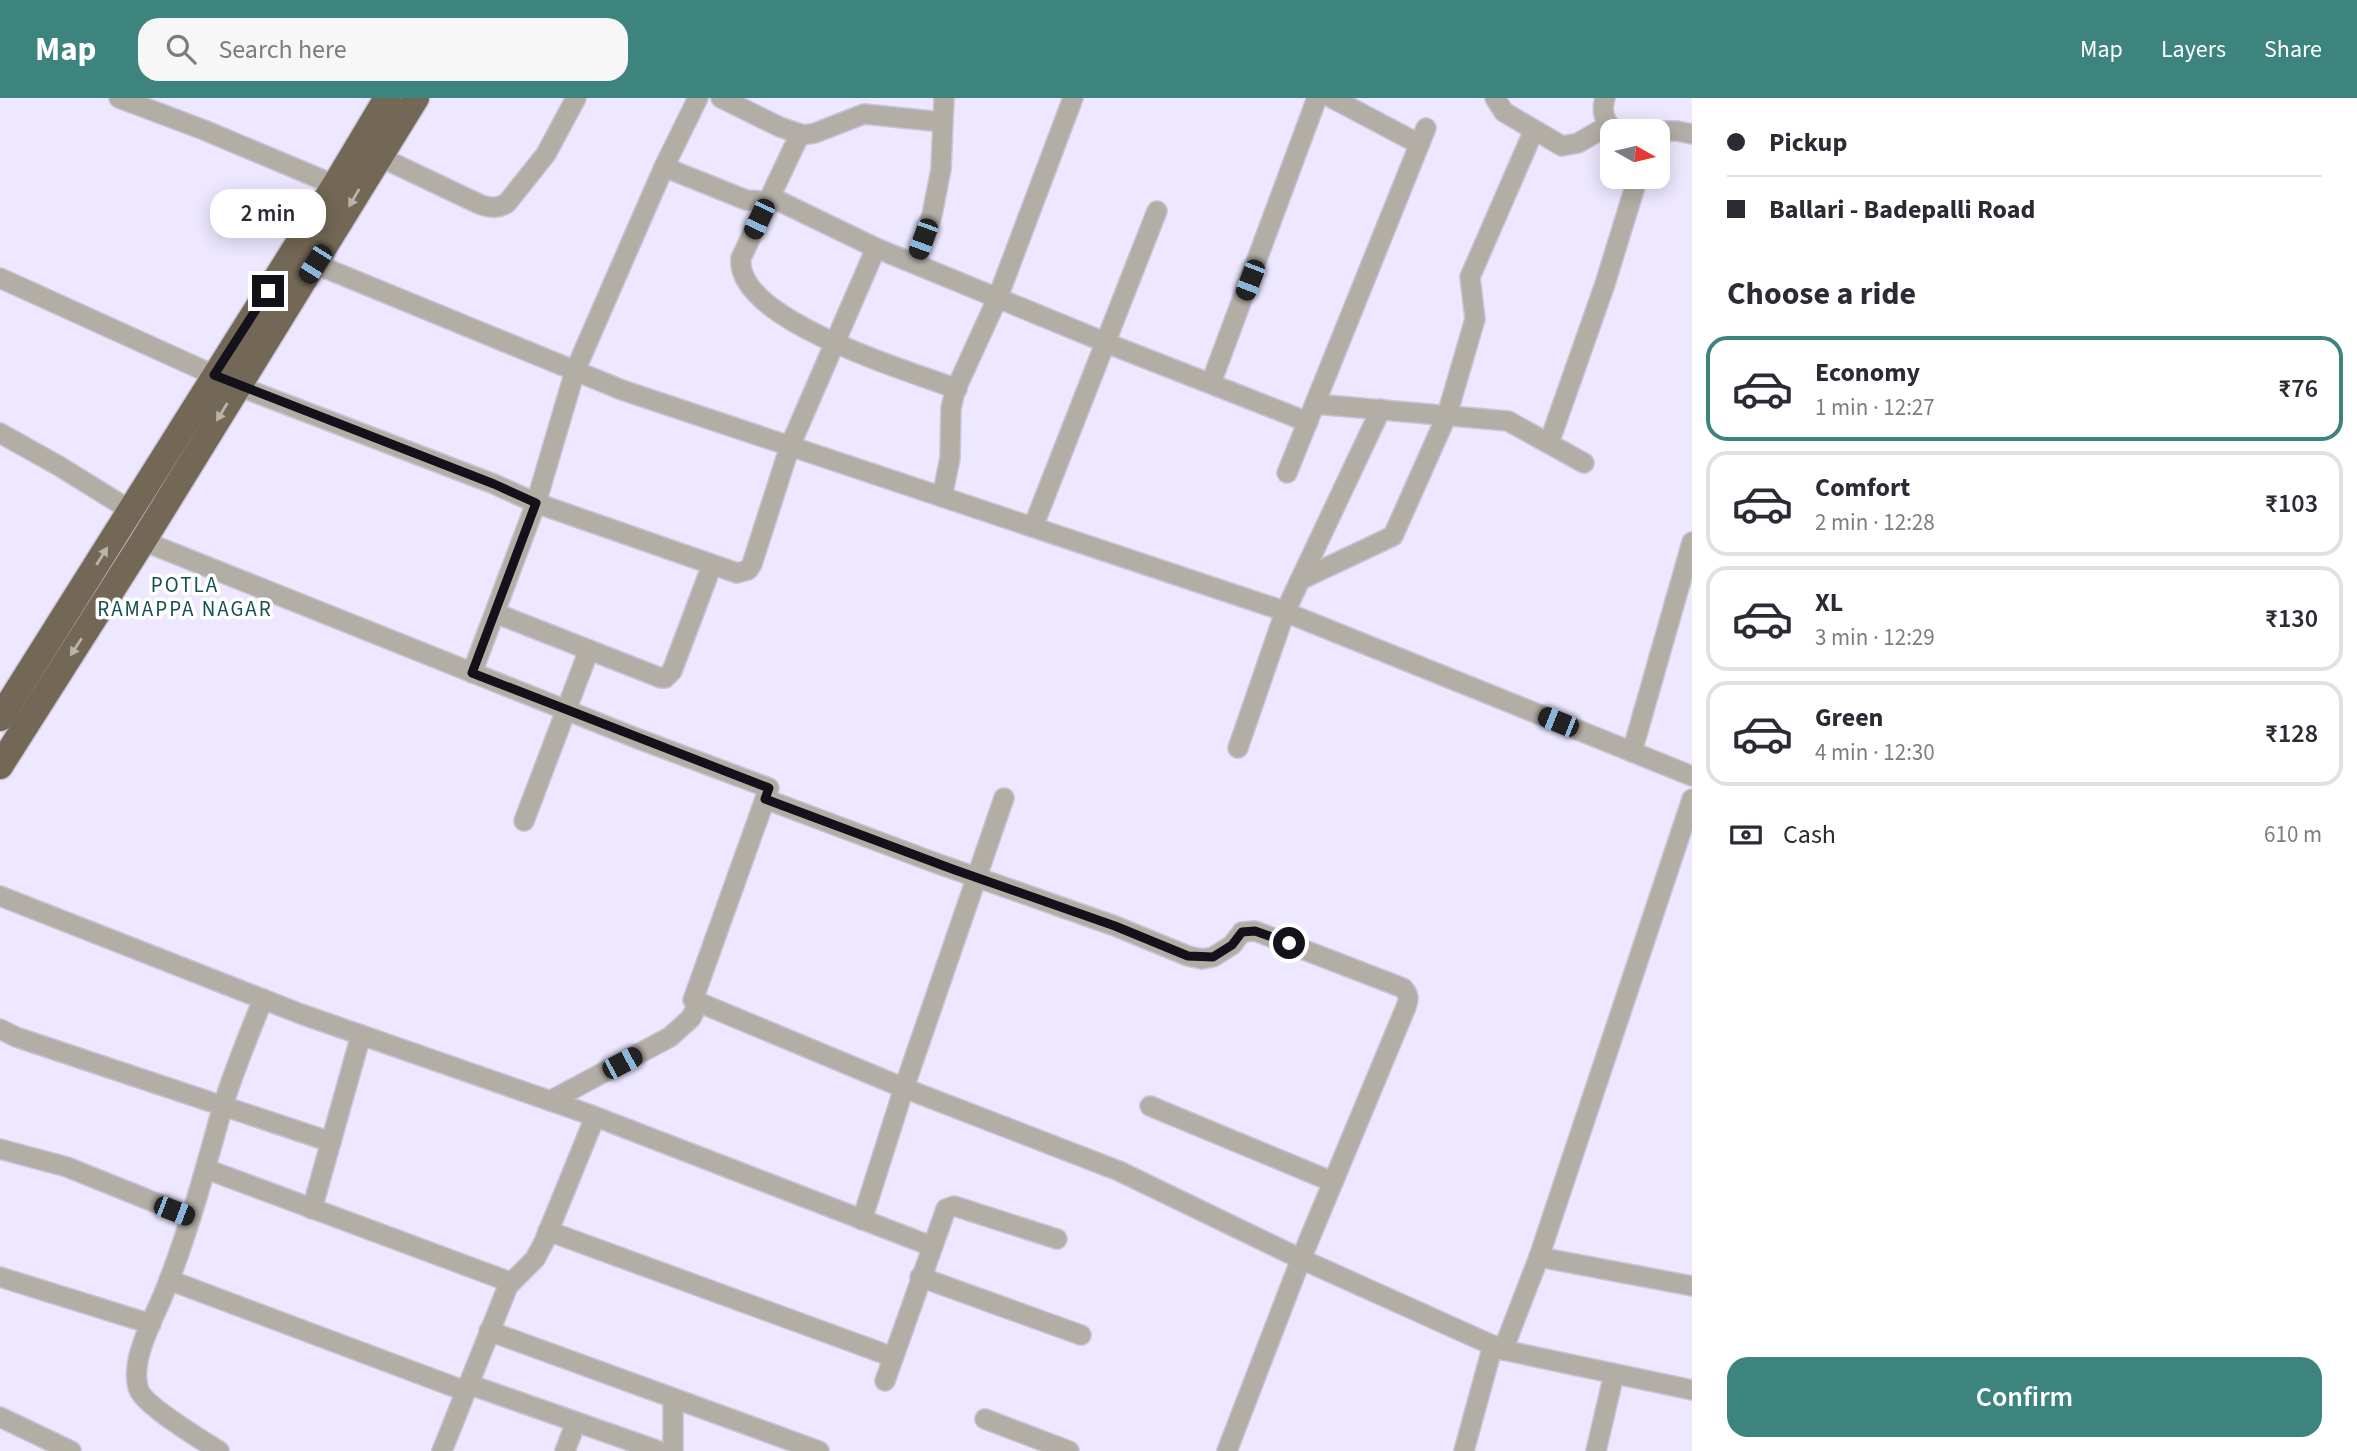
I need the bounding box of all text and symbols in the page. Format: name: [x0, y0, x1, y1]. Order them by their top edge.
search box: [138, 18, 628, 81]
text: Map: [35, 26, 96, 73]
icon: search: [162, 30, 200, 68]
text: Search here: [218, 31, 347, 68]
text: Map: [2080, 32, 2123, 67]
text: Layers: [2161, 32, 2226, 67]
text: Share: [2264, 32, 2322, 67]
north arrow: [1600, 119, 1670, 189]
map controls: [1600, 119, 1670, 189]
text: Pickup: [1769, 124, 1847, 161]
one-way arrow: [348, 188, 360, 207]
callout: 2 min: [210, 190, 326, 238]
text: Ballari - Badepalli Road: [1769, 191, 2035, 228]
car: [741, 196, 778, 242]
text: 2 min: [241, 197, 295, 230]
car: [906, 216, 941, 262]
car: [295, 241, 336, 287]
car: [1233, 257, 1268, 303]
text: Choose a ride: [1727, 271, 1916, 317]
route end: [252, 275, 284, 307]
text: Economy: [1815, 354, 1920, 391]
icon: car: [1731, 357, 1794, 420]
text: ₹76: [2278, 370, 2318, 407]
text: 1 min · 12:27: [1815, 391, 1935, 424]
one-way arrow: [216, 403, 228, 422]
text: Comfort: [1815, 469, 1910, 506]
icon: car: [1731, 472, 1794, 535]
text: ₹103: [2265, 485, 2318, 522]
text: 2 min · 12:28: [1815, 506, 1935, 539]
one-way arrow: [95, 546, 108, 566]
district label: POTLA RAMAPPA NAGAR: [97, 570, 273, 624]
text: XL: [1815, 584, 1843, 621]
icon: car: [1731, 587, 1794, 650]
text: ₹130: [2265, 600, 2318, 637]
text: 3 min · 12:29: [1815, 621, 1935, 654]
one-way arrow: [69, 637, 82, 657]
text: Green: [1815, 699, 1883, 736]
icon: car: [1731, 702, 1794, 765]
car: [1535, 704, 1582, 740]
text: ₹128: [2265, 715, 2318, 752]
text: 4 min · 12:30: [1815, 736, 1935, 769]
icon: cash: [1727, 816, 1765, 854]
text: Cash: [1783, 816, 1836, 853]
text: 610 m: [2264, 818, 2322, 851]
route start: [1273, 927, 1305, 959]
car: [599, 1044, 646, 1082]
car: [151, 1194, 198, 1228]
button: Confirm: [1727, 1357, 2322, 1437]

